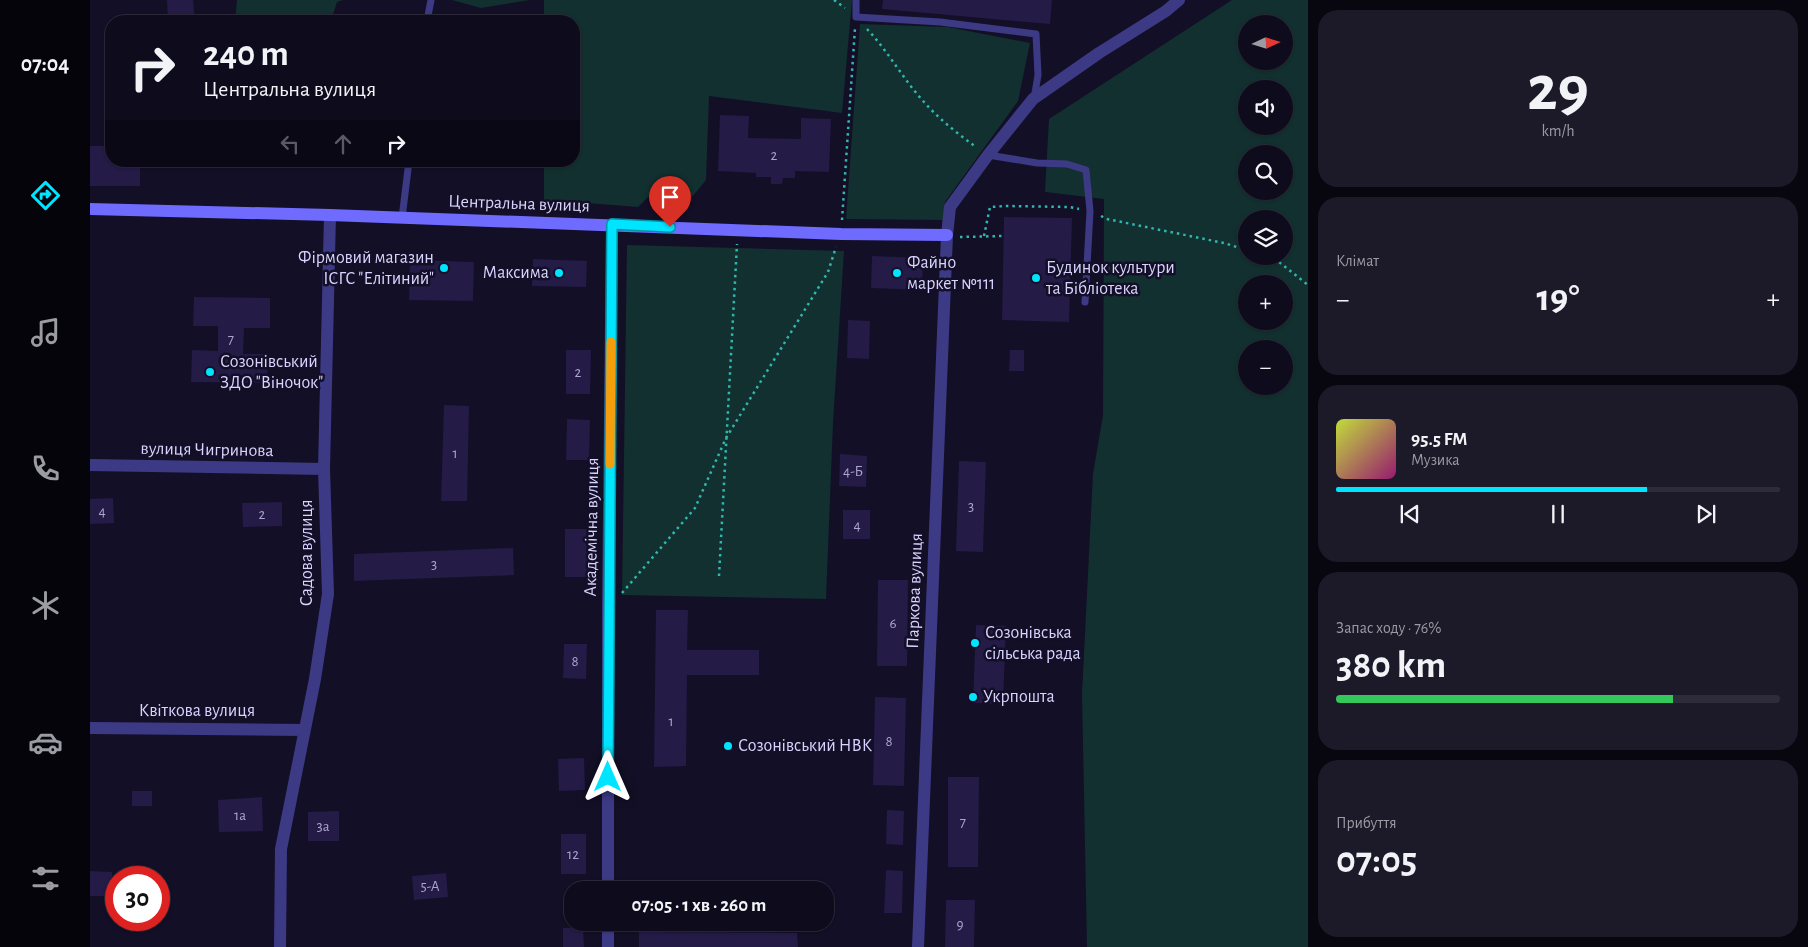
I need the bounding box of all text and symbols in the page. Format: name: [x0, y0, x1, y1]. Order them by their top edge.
north arrow: [1238, 15, 1292, 70]
map controls: [1238, 15, 1293, 395]
icon: right: [120, 35, 185, 100]
text: 240 m: [203, 37, 289, 72]
text: 07:04: [21, 53, 69, 75]
text: 29: [1527, 57, 1589, 122]
text: Центральна вулиця: [203, 78, 376, 100]
button: sound: [1238, 80, 1293, 135]
text: km/h: [1541, 123, 1575, 139]
icon: left: [276, 130, 304, 158]
icon: ahead: [329, 130, 357, 158]
icon: right: [382, 130, 410, 158]
button: search: [1238, 145, 1293, 200]
house number: 2: [771, 148, 778, 163]
pin: [649, 176, 691, 227]
icon: directions: [28, 178, 63, 213]
icon: arrive: [656, 183, 684, 211]
street label: Центральна вулиця: [448, 193, 590, 215]
button: layers: [1238, 210, 1293, 265]
place label: Фірмовий магазин ІСГС "Елітиний": [298, 249, 434, 288]
text: Клімат: [1336, 253, 1379, 269]
place label: Файно маркет №111: [907, 254, 995, 293]
place label: Будинок культури та Бібліотека: [1045, 259, 1175, 298]
marker: Фірмовий магазин ІСГС "Елітиний": [438, 262, 450, 274]
place label: Максима: [483, 264, 549, 282]
marker: Максима: [553, 267, 565, 279]
marker: Файно маркет №111: [891, 267, 903, 279]
marker: Будинок культури та Бібліотека: [1030, 272, 1042, 284]
button: +: [1238, 275, 1293, 330]
text: 19°: [1536, 280, 1580, 318]
text: −: [1336, 286, 1349, 314]
text: +: [1767, 286, 1780, 314]
icon: music: [28, 315, 63, 350]
house number: 7: [228, 332, 234, 347]
button: −: [1238, 340, 1293, 395]
place label: Созонівський ЗДО "Віночок": [220, 353, 323, 392]
house number: 2: [575, 365, 582, 380]
marker: Созонівський ЗДО "Віночок": [204, 366, 216, 378]
text: 95.5 FM: [1411, 430, 1467, 449]
street label: вулиця Чигринова: [140, 440, 274, 460]
house number: 1: [452, 446, 458, 461]
icon: phone: [28, 451, 63, 486]
text: Музика: [1411, 452, 1460, 468]
street label: Академічна вулиця: [582, 457, 602, 597]
house number: 4-Б: [843, 464, 863, 479]
house number: 3: [968, 499, 974, 514]
street label: Садова вулиця: [298, 500, 316, 606]
icon: previous: [1396, 500, 1424, 528]
icon: pause: [1544, 500, 1572, 528]
icon: next: [1692, 500, 1720, 528]
house number: 4: [98, 504, 106, 519]
house number: 2: [259, 507, 266, 522]
house number: 4: [853, 518, 861, 533]
street label: Паркова вулиця: [904, 533, 926, 649]
house number: 3: [431, 557, 437, 572]
icon: climate: [28, 588, 63, 623]
house number: 6: [889, 616, 897, 631]
text: Запас ходу · 76%: [1336, 620, 1442, 636]
place label: Созонівська сільська рада: [985, 624, 1081, 663]
marker: Созонівська сільська рада: [969, 637, 981, 649]
text: 380 km: [1336, 647, 1446, 685]
house number: 8: [571, 654, 579, 669]
place label: Укрпошта: [983, 688, 1055, 706]
marker: Укрпошта: [967, 691, 979, 703]
street label: Квіткова вулиця: [139, 702, 255, 720]
house number: 1: [668, 714, 674, 729]
icon: car: [28, 725, 63, 760]
house number: 8: [885, 734, 893, 749]
place label: Созонівський НВК: [738, 737, 873, 755]
marker: Созонівський НВК: [722, 740, 734, 752]
position arrow: [581, 750, 633, 802]
house number: 1а: [234, 808, 246, 823]
house number: 7: [960, 815, 966, 830]
text: Прибуття: [1336, 815, 1397, 831]
house number: 3а: [316, 819, 330, 834]
text: 07:05: [1336, 842, 1417, 880]
house number: 12: [567, 847, 579, 862]
icon: filters: [28, 861, 63, 896]
speed limit sign: 30: [105, 866, 170, 931]
house number: 5-А: [421, 879, 440, 894]
text: 07:05 · 1 хв · 260 m: [632, 896, 766, 915]
house number: 9: [956, 917, 964, 932]

